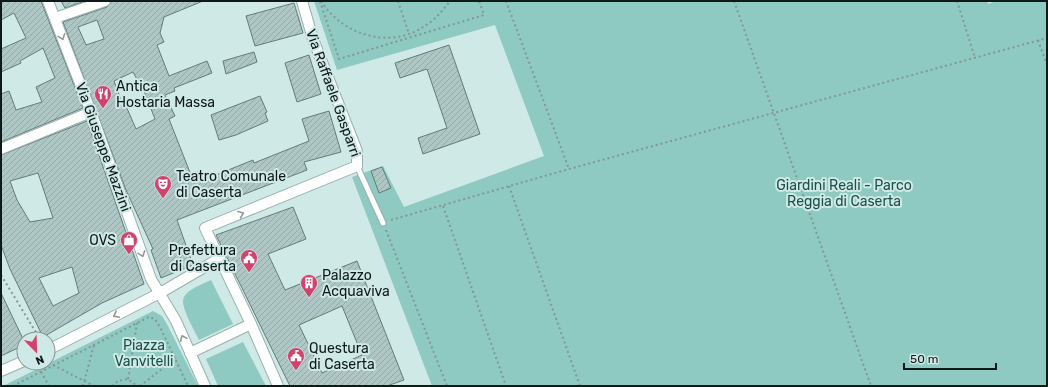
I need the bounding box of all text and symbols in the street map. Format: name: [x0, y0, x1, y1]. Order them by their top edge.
street label: Via Raffaele Gasparri: [302, 27, 364, 159]
one-way arrow: [57, 34, 65, 41]
place label: Antica Hostaria Massa: [116, 78, 215, 111]
street label: Via Giuseppe Mazzini: [72, 80, 134, 214]
restaurant icon: Antica Hostaria Massa: [93, 84, 113, 109]
place label: Teatro Comunale di Caserta: [176, 168, 286, 201]
theatre icon: Teatro Comunale di Caserta: [153, 174, 173, 199]
park label: Giardini Reali - Parco Reggia di Caserta: [776, 177, 912, 210]
one-way arrow: [238, 210, 245, 218]
shop icon: OVS: [119, 230, 139, 255]
place label: OVS: [89, 232, 116, 249]
place label: Prefettura di Caserta: [169, 242, 236, 275]
public building icon: Prefettura di Caserta: [239, 248, 259, 273]
one-way arrow: [137, 250, 146, 257]
place label: Palazzo Acquaviva: [322, 267, 390, 300]
building icon: Palazzo Acquaviva: [299, 273, 319, 298]
one-way arrow: [113, 310, 120, 318]
north arrow: [16, 331, 56, 371]
one-way arrow: [180, 334, 188, 341]
park label: Piazza Vanvitelli: [114, 337, 174, 370]
place label: Questura di Caserta: [309, 340, 375, 373]
scale bar: [904, 345, 996, 371]
public building icon: Questura di Caserta: [286, 346, 306, 371]
text: N: [33, 352, 46, 367]
text: 50 m: [910, 352, 938, 366]

